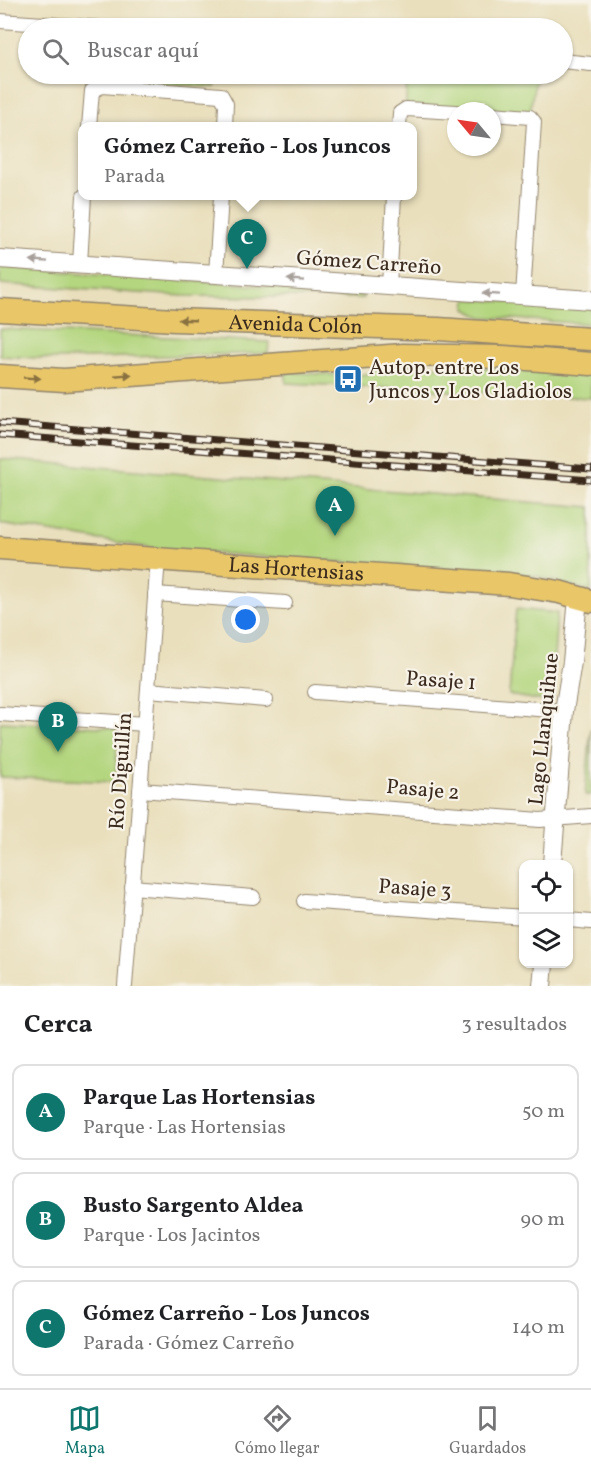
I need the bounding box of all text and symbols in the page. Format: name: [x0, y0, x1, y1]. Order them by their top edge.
search box: [18, 18, 573, 84]
icon: search: [39, 35, 72, 68]
text: Buscar aquí: [87, 36, 199, 67]
north arrow: [447, 102, 501, 156]
popup: [78, 122, 417, 200]
text: Gómez Carreño - Los Juncos: [104, 132, 391, 163]
text: Parada: [104, 163, 165, 191]
pin: C: [228, 220, 266, 269]
street label: Gómez Carreño: [295, 244, 442, 283]
one-way arrow: [29, 257, 48, 266]
one-way arrow: [287, 275, 306, 284]
one-way arrow: [481, 289, 500, 298]
street label: Avenida Colón: [228, 309, 363, 342]
one-way arrow: [177, 316, 196, 325]
place label: Autop. entre Los Juncos y Los Gladiolos: [369, 354, 572, 407]
bus stop icon: Autop. entre Los Juncos y Los Gladiolos: [332, 363, 364, 395]
one-way arrow: [113, 370, 132, 380]
one-way arrow: [23, 373, 42, 383]
pin: A: [316, 486, 354, 536]
street label: Las Hortensias: [227, 551, 365, 590]
your location: [231, 605, 260, 634]
street label: Lago Llanquihue: [522, 651, 567, 807]
street label: Pasaje 1: [405, 665, 477, 698]
pin: B: [38, 702, 78, 752]
street label: Río Diguillín: [103, 711, 140, 831]
street label: Pasaje 2: [385, 773, 461, 808]
map controls: [519, 860, 573, 968]
button: locate: [519, 860, 573, 914]
street label: Pasaje 3: [377, 872, 452, 907]
button: layers: [519, 914, 573, 968]
text: Cerca: [24, 1007, 93, 1043]
text: 3 resultados: [462, 1011, 567, 1039]
text: Parque Las Hortensias: [83, 1083, 315, 1114]
text: A: [38, 1098, 53, 1126]
text: 50 m: [522, 1098, 565, 1126]
text: Parque · Las Hortensias: [83, 1114, 286, 1142]
text: Busto Sargento Aldea: [83, 1191, 304, 1222]
text: B: [39, 1206, 52, 1234]
text: 90 m: [521, 1206, 565, 1234]
text: Parque · Los Jacintos: [83, 1222, 260, 1250]
text: Gómez Carreño - Los Juncos: [83, 1299, 370, 1330]
text: C: [39, 1314, 52, 1342]
text: 140 m: [512, 1314, 565, 1342]
text: Parada · Gómez Carreño: [83, 1330, 294, 1358]
tab: Mapa: [65, 1402, 105, 1460]
tab: Cómo llegar: [235, 1402, 320, 1460]
tab: Guardados: [449, 1402, 526, 1460]

